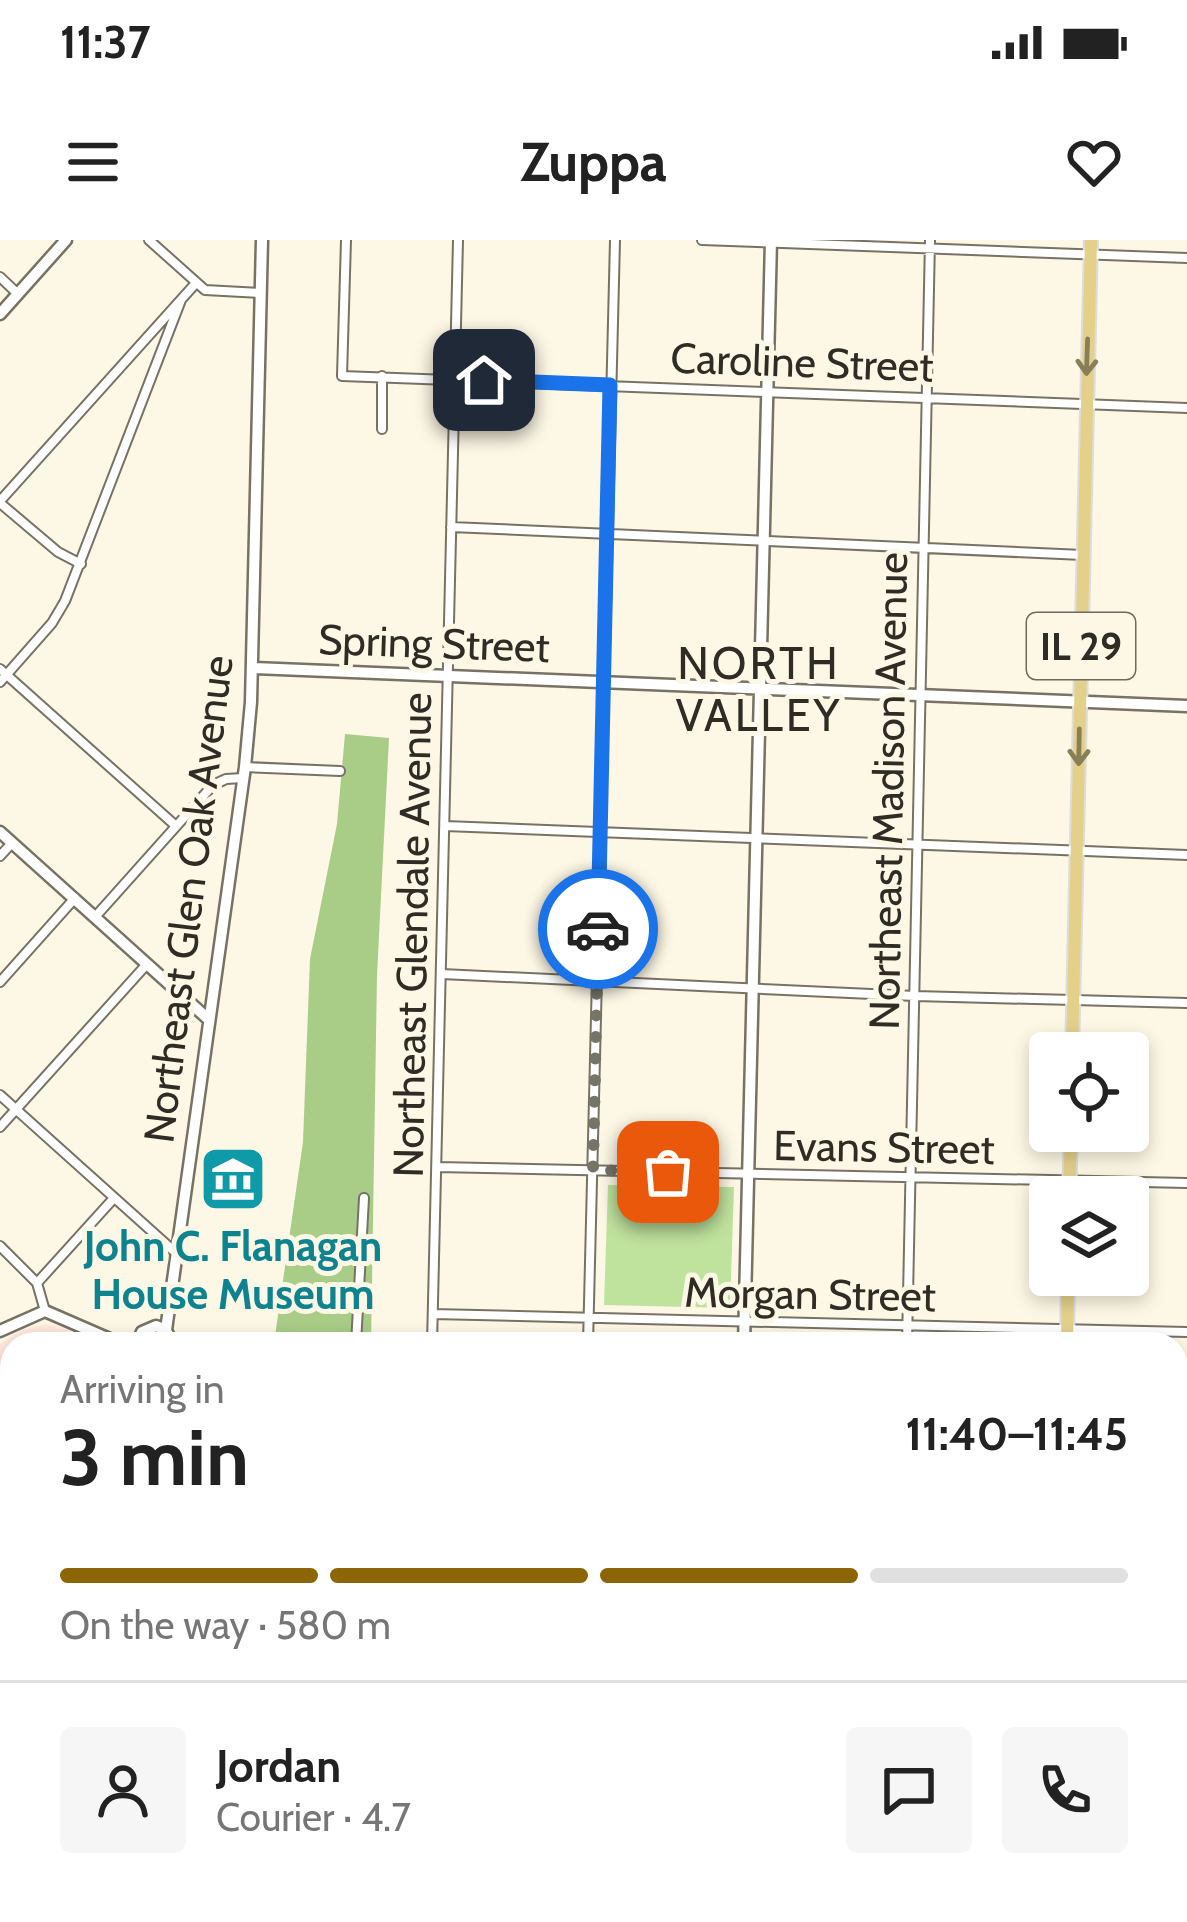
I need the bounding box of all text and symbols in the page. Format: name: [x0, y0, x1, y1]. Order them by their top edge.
text: 11:37: [60, 15, 150, 69]
icon: menu: [60, 129, 126, 195]
text: Zuppa: [520, 129, 667, 195]
icon: heart: [1061, 129, 1127, 195]
pin: [433, 329, 535, 431]
street label: Caroline Street: [670, 331, 934, 393]
one-way arrow: [1076, 337, 1099, 376]
icon: home: [451, 347, 517, 413]
street label: Northeast Madison Avenue: [858, 552, 918, 1030]
street label: Spring Street: [317, 613, 551, 673]
road number: IL 29: [1027, 613, 1135, 679]
district label: NORTH VALLEY: [676, 636, 842, 742]
street label: Northeast Glen Oak Avenue: [132, 652, 244, 1146]
street label: Northeast Glendale Avenue: [382, 692, 442, 1178]
one-way arrow: [1067, 727, 1090, 766]
courier: [538, 869, 658, 989]
icon: car: [565, 896, 631, 962]
map controls: [1029, 1032, 1149, 1296]
button: locate: [1029, 1032, 1149, 1152]
street label: Evans Street: [773, 1119, 995, 1175]
pin: [617, 1121, 719, 1223]
icon: bag: [635, 1139, 701, 1205]
museum icon: John C. Flanagan House Museum: [198, 1144, 268, 1214]
button: layers: [1029, 1176, 1149, 1296]
place label: John C. Flanagan House Museum: [83, 1220, 382, 1320]
street label: Morgan Street: [684, 1266, 936, 1322]
text: Arriving in: [60, 1365, 224, 1413]
text: 11:40–11:45: [905, 1407, 1128, 1461]
text: 3 min: [60, 1410, 249, 1505]
text: On the way · 580 m: [60, 1601, 391, 1649]
button: person: [60, 1727, 186, 1853]
button: chat: [846, 1727, 972, 1853]
button: phone: [1002, 1727, 1128, 1853]
text: Jordan: [216, 1739, 341, 1793]
text: Courier · 4.7: [216, 1793, 411, 1841]

